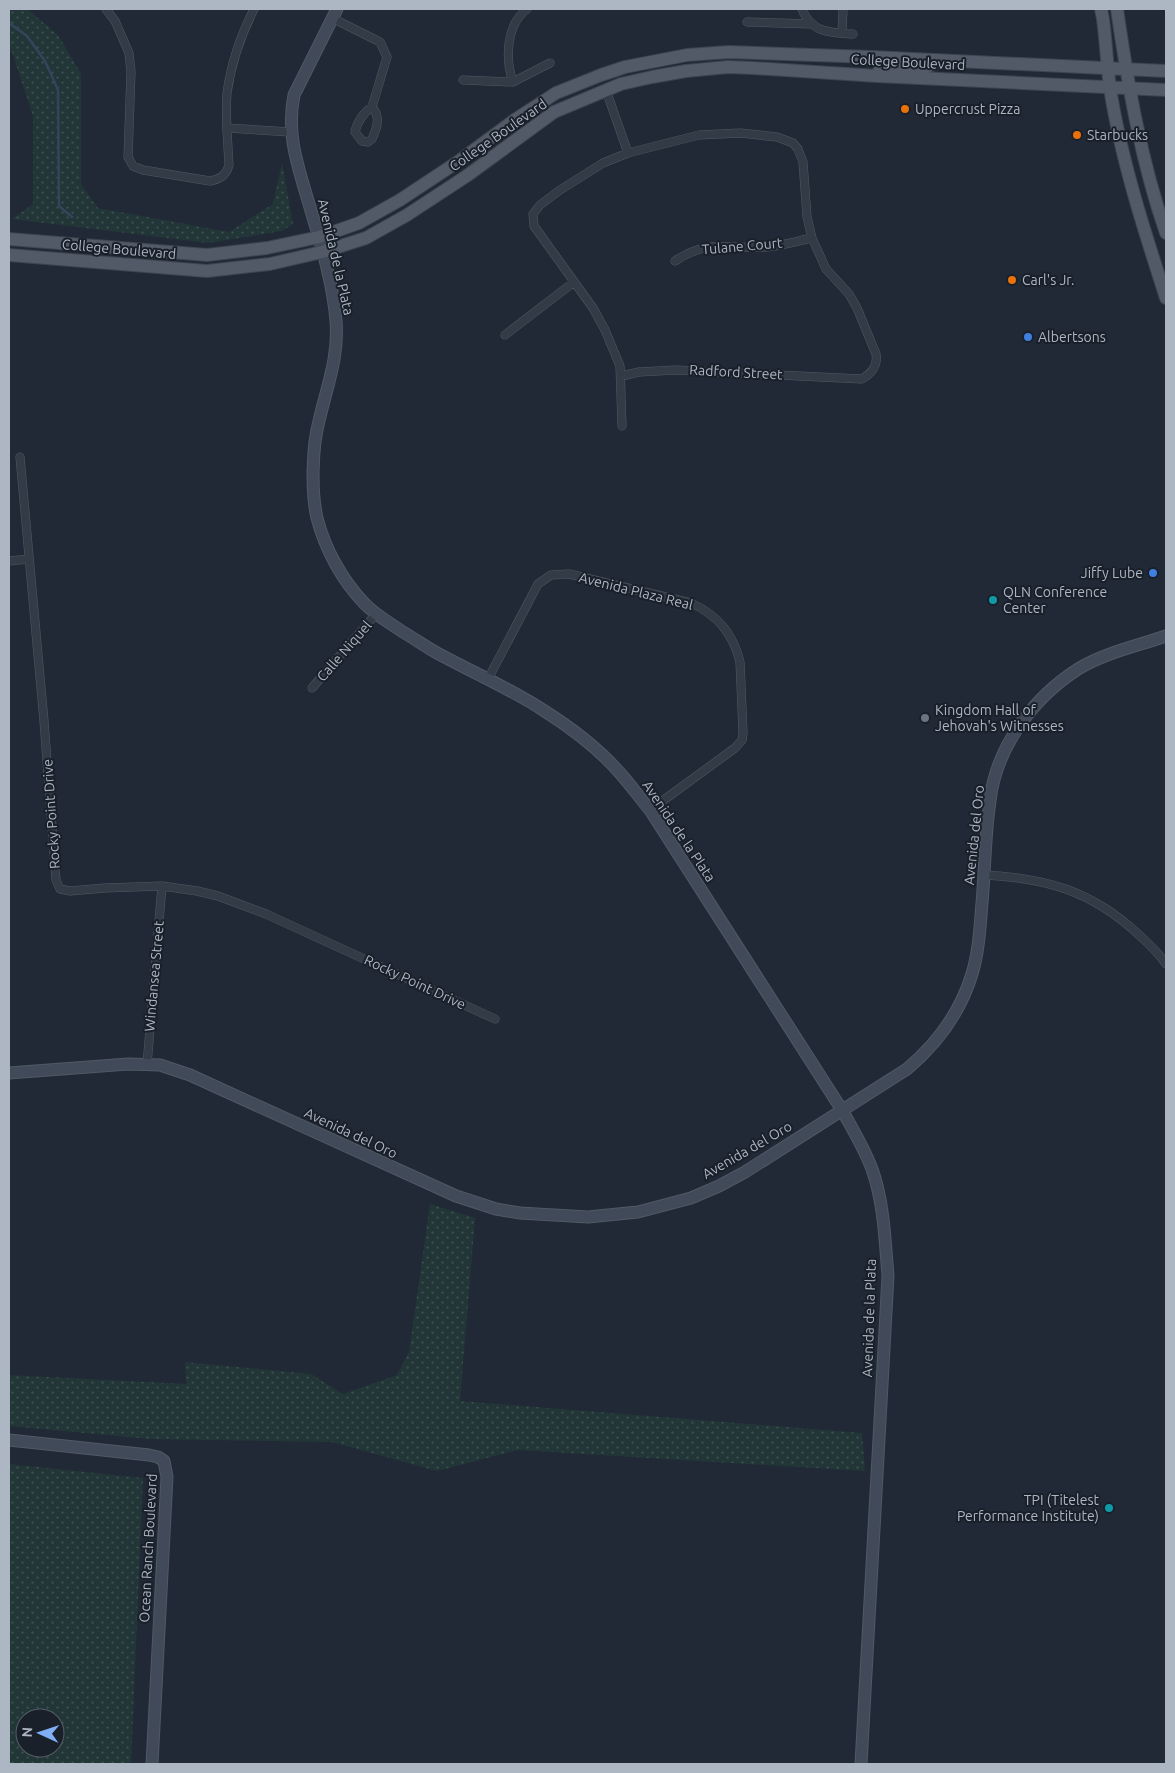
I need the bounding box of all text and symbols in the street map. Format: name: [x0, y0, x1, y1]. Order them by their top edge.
street label: College Boulevard: [850, 51, 966, 73]
street label: College Boulevard: [446, 96, 550, 174]
place label: Uppercrust Pizza: [915, 101, 1020, 117]
marker: Uppercrust Pizza: [899, 103, 911, 115]
place label: Starbucks: [1087, 127, 1148, 143]
marker: Starbucks: [1071, 129, 1083, 141]
street label: Avenida de la Plata: [315, 197, 357, 317]
street label: Tulane Court: [701, 234, 783, 257]
street label: College Boulevard: [61, 236, 177, 262]
place label: Carl's Jr.: [1022, 272, 1074, 288]
marker: Carl's Jr.: [1006, 274, 1018, 286]
place label: Albertsons: [1038, 329, 1106, 345]
marker: Albertsons: [1022, 331, 1034, 343]
street label: Radford Street: [689, 362, 784, 382]
place label: Jiffy Lube: [1081, 565, 1143, 581]
marker: Jiffy Lube: [1147, 567, 1159, 579]
street label: Avenida Plaza Real: [577, 569, 695, 613]
place label: QLN Conference Center: [1003, 584, 1107, 616]
marker: QLN Conference Center: [987, 594, 999, 606]
street label: Calle Niquel: [313, 617, 375, 685]
place label: Kingdom Hall of Jehovah's Witnesses: [935, 702, 1064, 734]
marker: Kingdom Hall of Jehovah's Witnesses: [919, 712, 931, 724]
street label: Rocky Point Drive: [39, 759, 63, 869]
street label: Avenida de la Plata: [639, 777, 719, 885]
street label: Avenida del Oro: [961, 784, 987, 886]
street label: Windansea Street: [141, 919, 167, 1032]
street label: Rocky Point Drive: [362, 951, 468, 1013]
street label: Avenida del Oro: [302, 1104, 400, 1162]
street label: Avenida del Oro: [699, 1118, 795, 1182]
street label: Avenida de la Plata: [859, 1258, 879, 1378]
street label: Ocean Ranch Boulevard: [136, 1473, 160, 1623]
place label: TPI (Titelest Performance Institute): [957, 1492, 1099, 1524]
marker: TPI (Titelest Performance Institute): [1103, 1502, 1115, 1514]
north arrow: [15, 1708, 65, 1758]
text: N: [19, 1727, 35, 1738]

